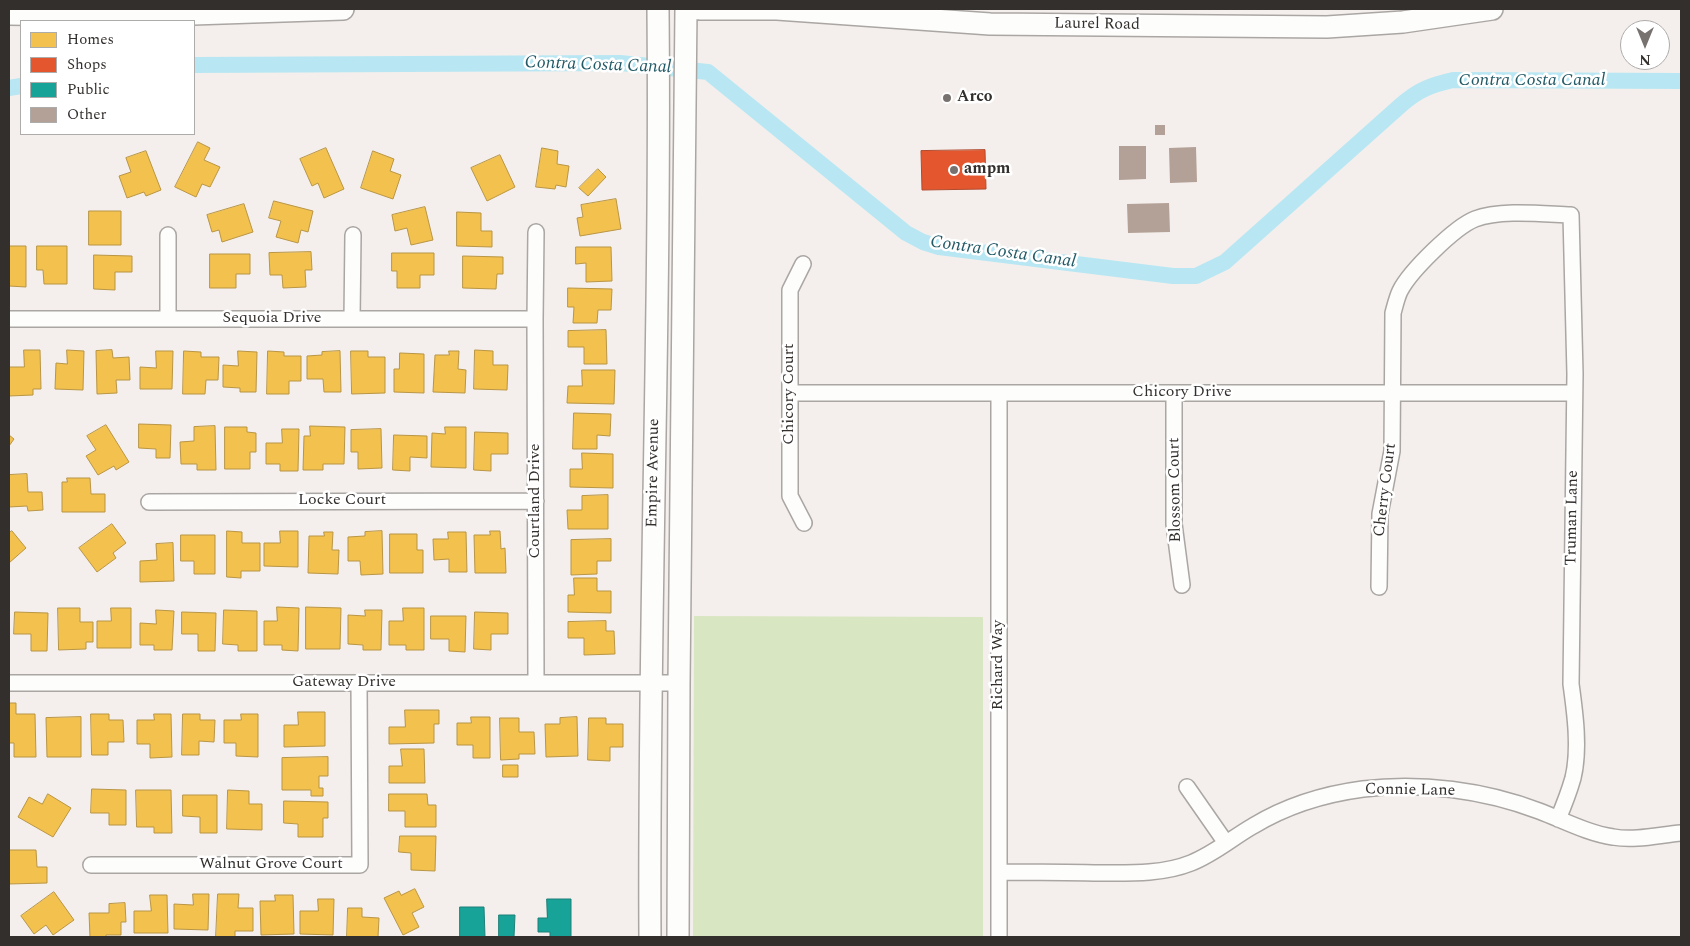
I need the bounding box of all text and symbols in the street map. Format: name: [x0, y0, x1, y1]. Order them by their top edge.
street label: Laurel Road: [1054, 15, 1140, 35]
legend: [20, 20, 195, 135]
north arrow: [1620, 20, 1670, 70]
text: Homes: [67, 28, 114, 51]
text: N: [1639, 49, 1651, 70]
text: Shops: [67, 53, 107, 76]
water label: Contra Costa Canal: [524, 53, 672, 79]
water label: Contra Costa Canal: [1459, 70, 1605, 92]
text: Public: [67, 78, 110, 101]
place label: Arco: [957, 88, 993, 108]
marker: Arco: [941, 92, 953, 104]
text: Other: [67, 103, 106, 126]
place label: ampm: [964, 160, 1010, 180]
marker: ampm: [948, 164, 960, 176]
water label: Contra Costa Canal: [929, 232, 1077, 274]
street label: Sequoia Drive: [222, 309, 322, 329]
street label: Chicory Court: [780, 343, 800, 445]
street label: Chicory Drive: [1132, 383, 1232, 403]
street label: Empire Avenue: [643, 418, 665, 528]
street label: Blossom Court: [1165, 437, 1187, 543]
street label: Cherry Court: [1371, 442, 1401, 538]
street label: Courtland Drive: [526, 443, 546, 559]
street label: Truman Lane: [1563, 470, 1583, 566]
street label: Locke Court: [298, 491, 386, 511]
street label: Richard Way: [989, 620, 1009, 710]
street label: Gateway Drive: [292, 673, 396, 693]
street label: Connie Lane: [1365, 781, 1455, 801]
street label: Walnut Grove Court: [199, 855, 343, 875]

